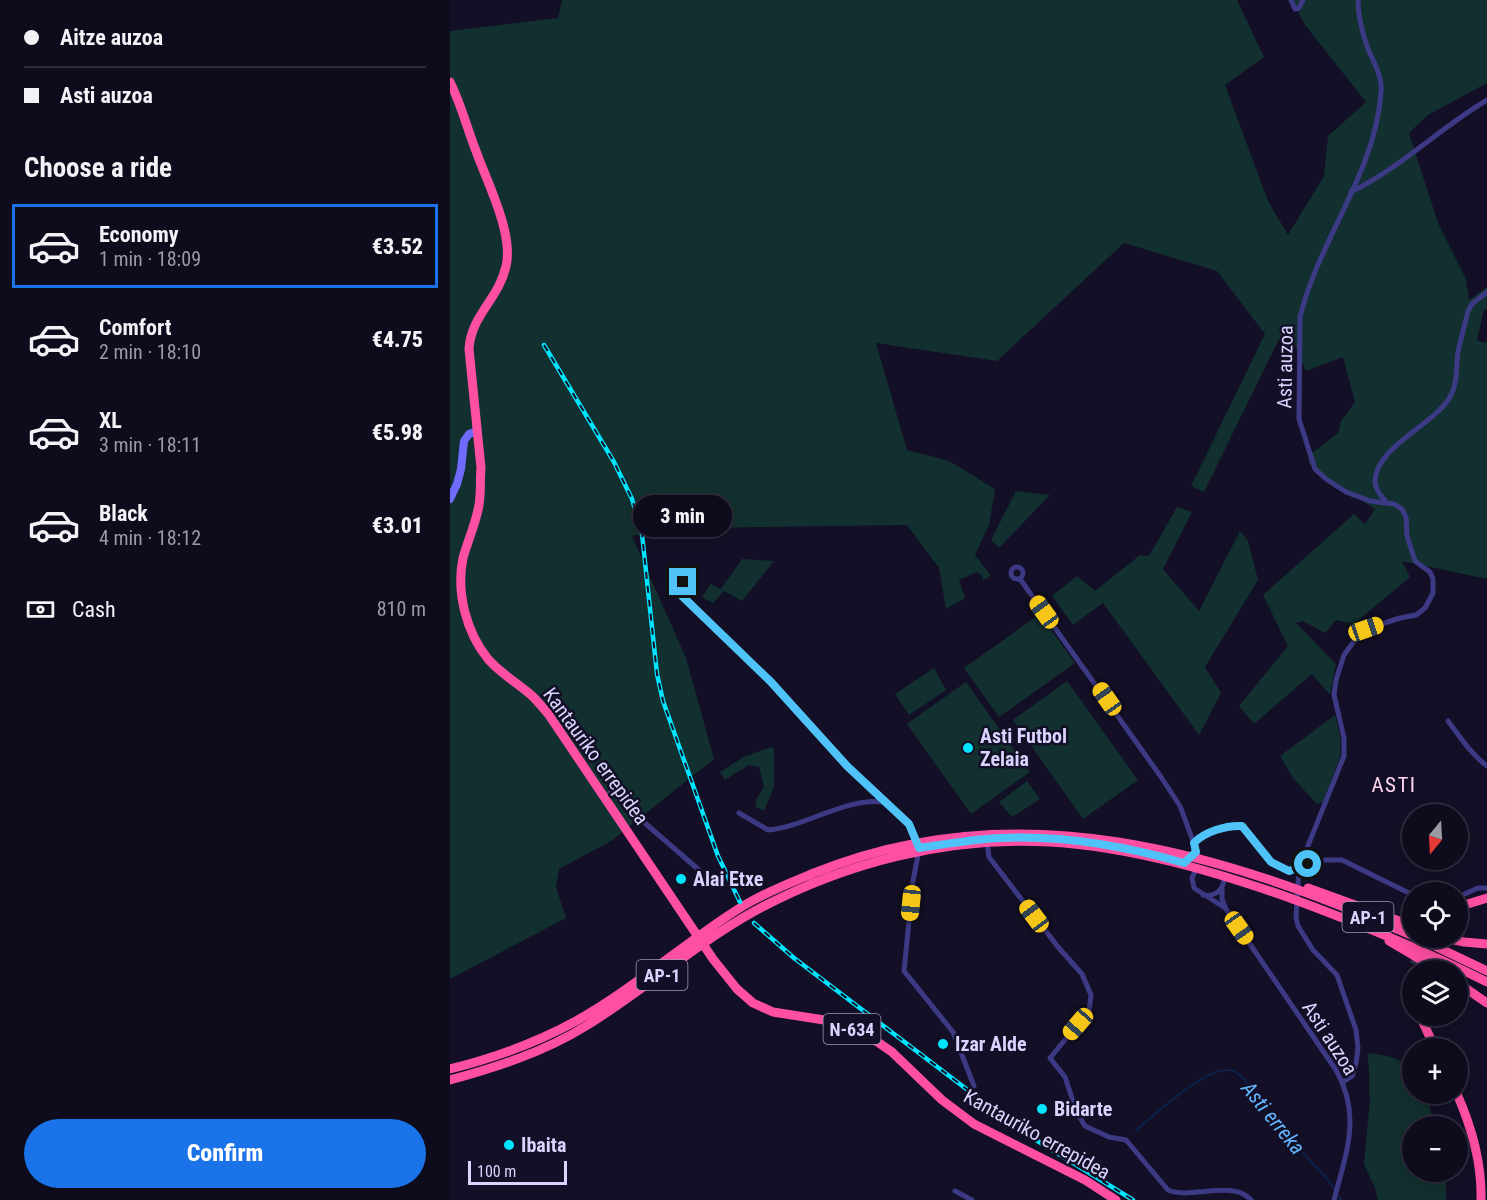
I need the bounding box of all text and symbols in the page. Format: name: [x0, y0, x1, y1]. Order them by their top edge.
text: Aitze auzoa: [60, 25, 163, 50]
text: Asti auzoa: [60, 83, 153, 108]
text: Choose a ride: [24, 152, 172, 184]
icon: car: [27, 219, 81, 273]
text: Economy: [99, 222, 179, 247]
text: €3.52: [372, 234, 423, 259]
text: 1 min · 18:09: [99, 247, 201, 271]
icon: car: [27, 312, 81, 366]
text: Comfort: [99, 315, 172, 340]
street label: Asti auzoa: [1272, 325, 1298, 409]
text: €4.75: [372, 327, 423, 352]
text: 2 min · 18:10: [99, 340, 201, 364]
icon: car: [27, 405, 81, 459]
text: XL: [99, 408, 122, 433]
text: €5.98: [372, 420, 423, 445]
text: 3 min · 18:11: [99, 433, 201, 457]
callout: 3 min: [634, 495, 732, 537]
icon: car: [27, 498, 81, 552]
text: Black: [99, 501, 148, 526]
text: 3 min: [660, 504, 705, 528]
text: €3.01: [372, 513, 423, 538]
text: 4 min · 18:12: [99, 526, 201, 550]
route end: [669, 568, 696, 595]
car: [1026, 592, 1062, 632]
icon: cash: [24, 593, 57, 626]
text: Cash: [72, 597, 116, 622]
text: 810 m: [377, 597, 426, 621]
car: [1346, 615, 1386, 643]
car: [1089, 679, 1125, 719]
street label: Kantauriko errepidea: [538, 683, 654, 829]
place label: Asti Futbol Zelaia: [980, 724, 1067, 771]
marker: Asti Futbol Zelaia: [961, 741, 975, 755]
district label: ASTI: [1371, 773, 1417, 797]
north arrow: [1402, 804, 1468, 870]
map controls: [1402, 804, 1468, 1182]
route start: [1294, 850, 1321, 877]
place label: Alai Etxe: [693, 867, 763, 891]
marker: Alai Etxe: [674, 872, 688, 886]
button: locate: [1402, 882, 1468, 948]
car: [900, 884, 922, 922]
car: [1016, 896, 1052, 936]
road number: AP-1: [1342, 902, 1394, 932]
car: [1221, 908, 1257, 948]
road number: AP-1: [636, 960, 688, 990]
button: layers: [1402, 960, 1468, 1026]
street label: Asti auzoa: [1297, 997, 1363, 1079]
car: [1059, 1005, 1097, 1043]
road number: N-634: [824, 1014, 880, 1044]
place label: Izar Alde: [955, 1032, 1027, 1056]
marker: Izar Alde: [936, 1037, 950, 1051]
button: +: [1402, 1038, 1468, 1104]
water label: Asti erreka: [1236, 1076, 1310, 1159]
street label: Kantauriko errepidea: [960, 1084, 1114, 1184]
place label: Bidarte: [1054, 1097, 1112, 1121]
marker: Bidarte: [1035, 1102, 1049, 1116]
button: −: [1402, 1116, 1468, 1182]
button: Confirm: [24, 1119, 426, 1188]
place label: Ibaita: [521, 1133, 566, 1157]
marker: Ibaita: [502, 1138, 516, 1152]
scale bar: [468, 1158, 567, 1186]
text: 100 m: [477, 1162, 516, 1181]

